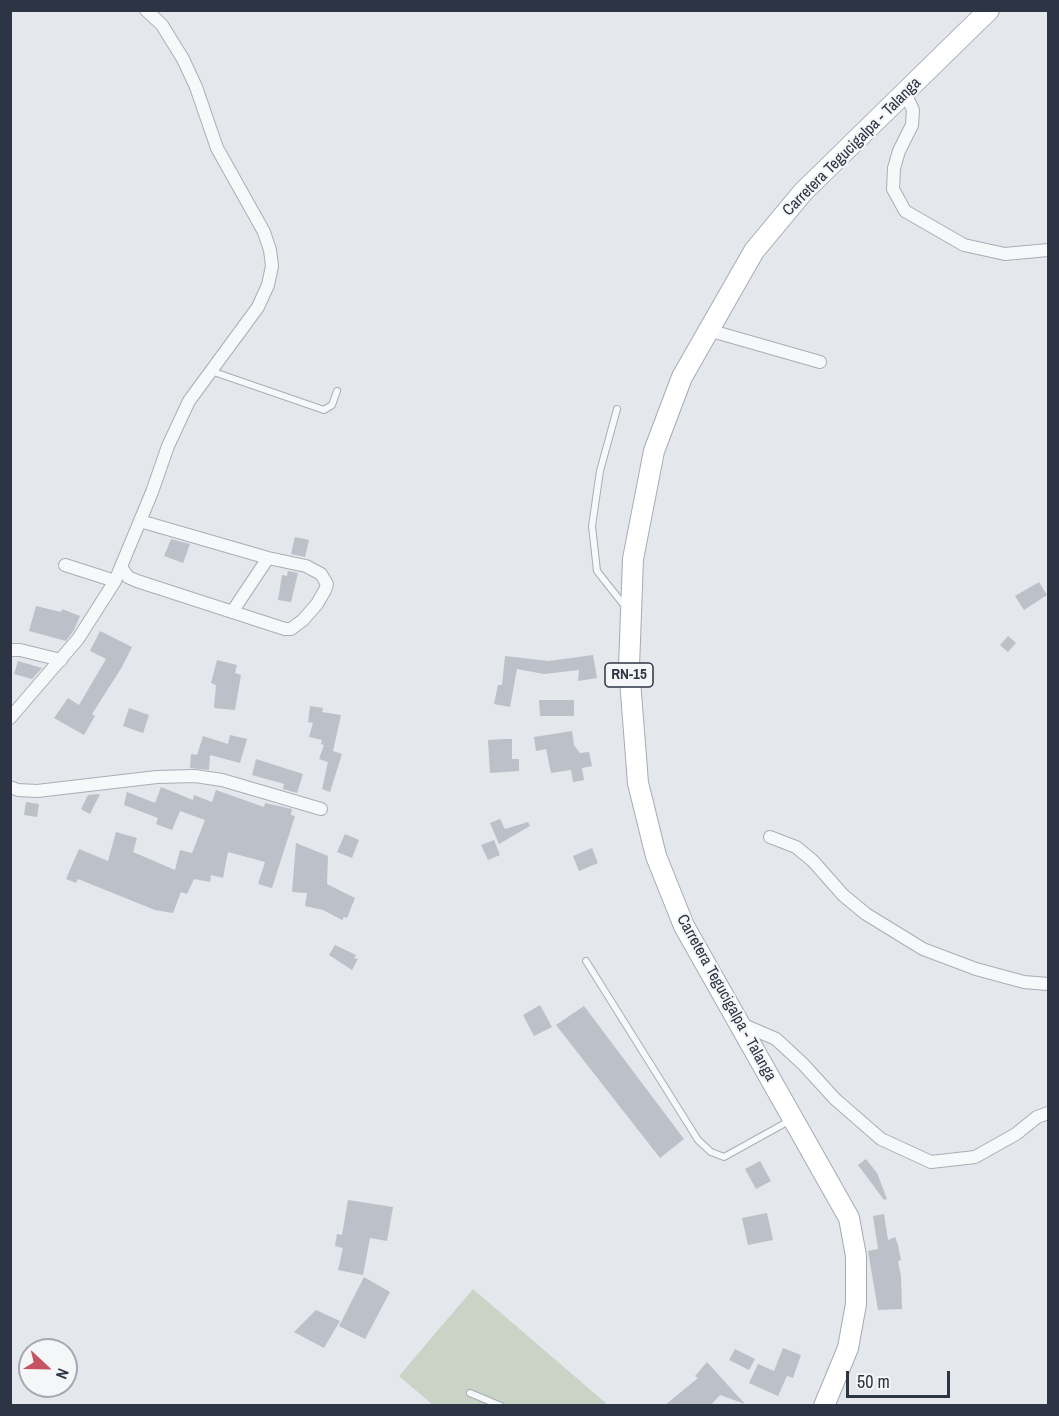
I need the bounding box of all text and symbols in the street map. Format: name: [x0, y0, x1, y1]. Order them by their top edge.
street label: Carretera Tegucigalpa - Talanga: [779, 74, 925, 220]
road number: RN-15: [605, 663, 653, 687]
street label: Carretera Tegucigalpa - Talanga: [672, 911, 780, 1085]
north arrow: [18, 1338, 78, 1398]
scale bar: [849, 1359, 952, 1397]
text: N: [51, 1365, 75, 1383]
text: 50 m: [857, 1369, 890, 1394]

